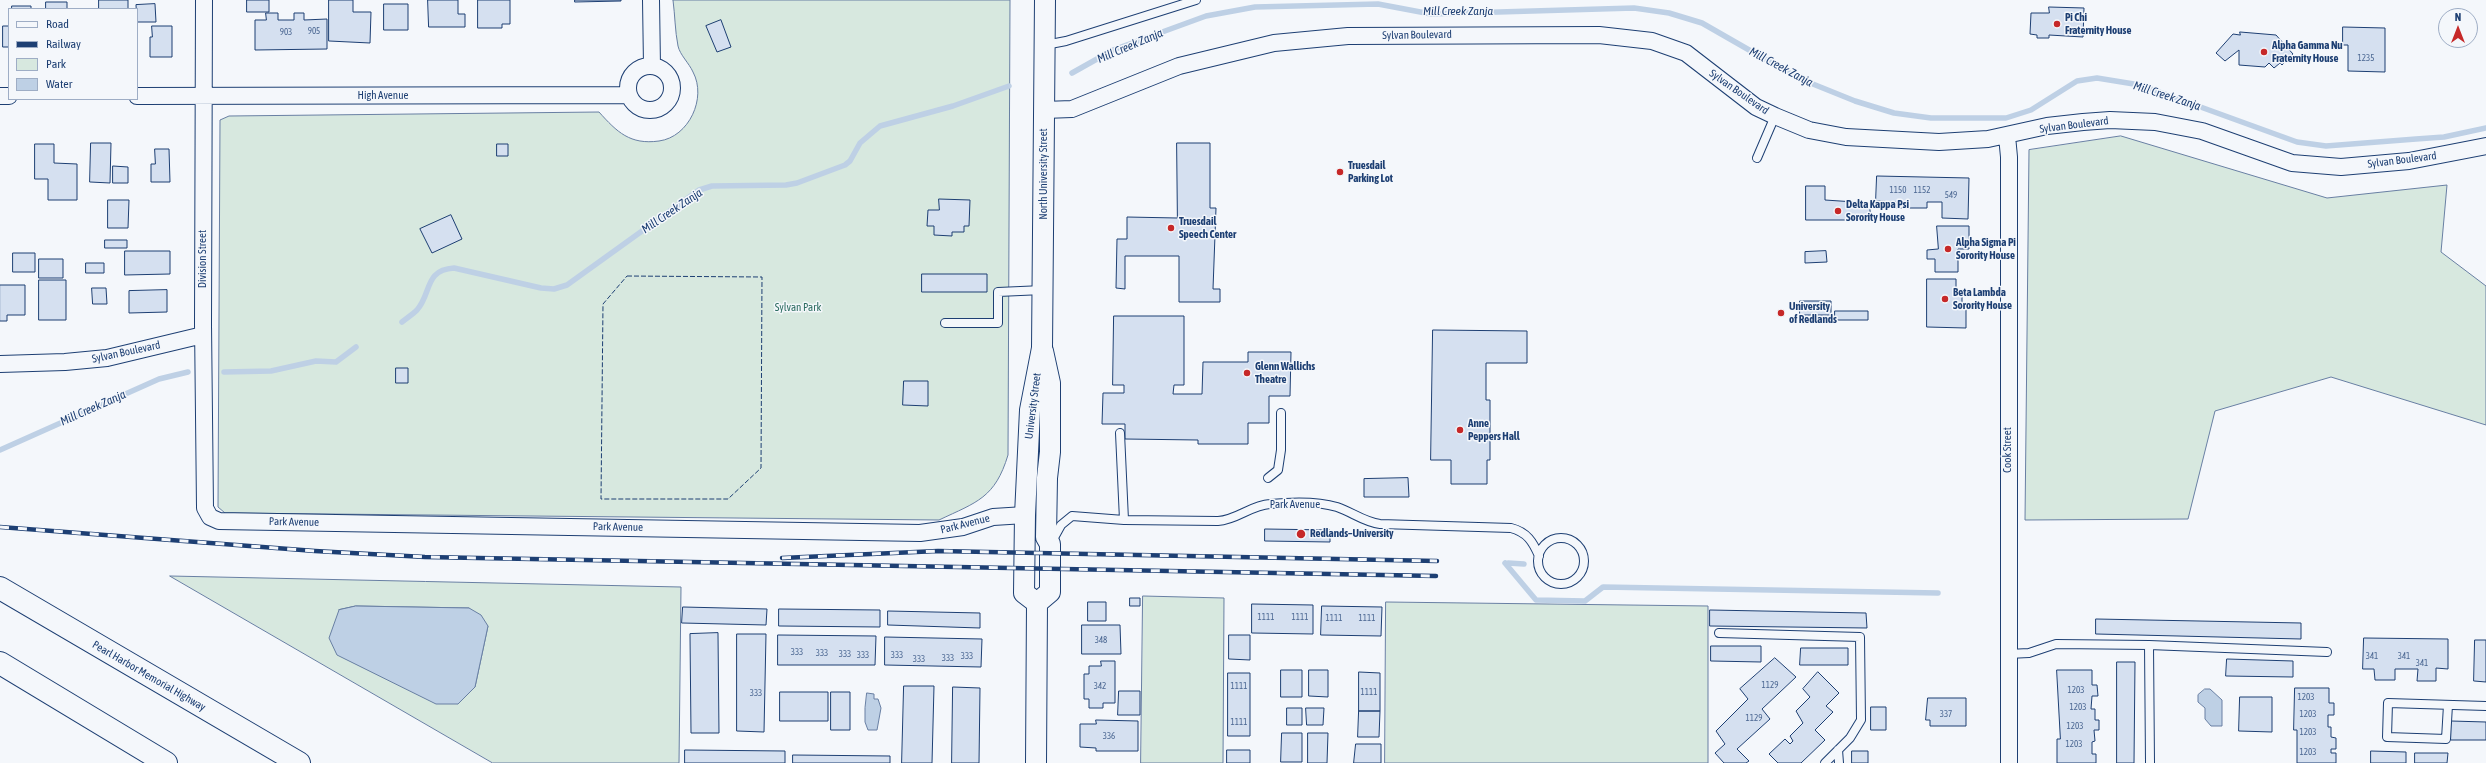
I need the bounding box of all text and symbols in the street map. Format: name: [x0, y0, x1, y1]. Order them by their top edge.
water label: Mill Creek Zanja: [1423, 4, 1493, 18]
legend: [8, 8, 138, 100]
north arrow: [2438, 8, 2478, 48]
place label: Pi Chi Fraternity House: [2065, 11, 2131, 37]
text: N: [2455, 11, 2461, 23]
text: Road: [46, 17, 69, 31]
marker: Pi Chi Fraternity House: [2052, 19, 2062, 29]
house number: 905: [308, 26, 320, 36]
water label: Mill Creek Zanja: [1095, 26, 1165, 66]
house number: 903: [280, 27, 292, 37]
street label: Sylvan Boulevard: [1382, 28, 1452, 42]
text: Railway: [46, 37, 81, 51]
place label: Alpha Gamma Nu Fraternity House: [2272, 39, 2343, 65]
water label: Mill Creek Zanja: [1747, 44, 1815, 90]
marker: Alpha Gamma Nu Fraternity House: [2259, 47, 2269, 57]
house number: 1235: [2358, 53, 2374, 63]
text: Park: [46, 57, 66, 71]
street label: Sylvan Boulevard: [1707, 67, 1771, 117]
text: Water: [46, 77, 72, 91]
water label: Mill Creek Zanja: [2131, 78, 2203, 114]
street label: High Avenue: [358, 89, 408, 103]
street label: Sylvan Boulevard: [2039, 114, 2109, 136]
street label: North University Street: [1037, 128, 1051, 220]
street label: Sylvan Boulevard: [2367, 149, 2437, 171]
place label: Truesdail Parking Lot: [1348, 159, 1393, 185]
marker: Truesdail Parking Lot: [1335, 167, 1345, 177]
water label: Mill Creek Zanja: [639, 185, 705, 237]
house number: 1150: [1890, 185, 1906, 195]
house number: 1152: [1914, 185, 1930, 195]
house number: 549: [1945, 190, 1957, 200]
place label: Delta Kappa Psi Sorority House: [1846, 198, 1909, 224]
marker: Delta Kappa Psi Sorority House: [1833, 206, 1843, 216]
place label: Truesdail Speech Center: [1179, 215, 1236, 241]
marker: Truesdail Speech Center: [1166, 223, 1176, 233]
street label: Division Street: [196, 230, 210, 288]
place label: Alpha Sigma Pi Sorority House: [1956, 236, 2016, 262]
marker: Alpha Sigma Pi Sorority House: [1943, 244, 1953, 254]
place label: Beta Lambda Sorority House: [1953, 286, 2012, 312]
marker: Beta Lambda Sorority House: [1940, 294, 1950, 304]
place label: University of Redlands: [1789, 300, 1837, 326]
park label: Sylvan Park: [775, 301, 821, 315]
marker: University of Redlands: [1776, 308, 1786, 318]
street label: Sylvan Boulevard: [91, 338, 161, 366]
place label: Glenn Wallichs Theatre: [1255, 360, 1315, 386]
marker: Glenn Wallichs Theatre: [1242, 368, 1252, 378]
street label: University Street: [1022, 372, 1044, 440]
water label: Mill Creek Zanja: [58, 387, 128, 429]
place label: Anne Peppers Hall: [1468, 417, 1520, 443]
marker: Anne Peppers Hall: [1455, 425, 1465, 435]
street label: Cook Street: [2001, 427, 2015, 473]
street label: Park Avenue: [1270, 498, 1320, 512]
street label: Park Avenue: [939, 512, 991, 536]
street label: Park Avenue: [269, 515, 319, 529]
street label: Park Avenue: [593, 520, 643, 534]
place label: Redlands–University: [1310, 527, 1394, 541]
marker: Redlands–University: [1295, 528, 1307, 540]
house number: 1111: [1258, 612, 1274, 622]
house number: 1111: [1292, 612, 1308, 622]
house number: 1111: [1326, 613, 1342, 623]
house number: 1111: [1359, 613, 1375, 623]
house number: 348: [1095, 635, 1107, 645]
street label: Pearl Harbor Memorial Highway: [90, 638, 208, 714]
house number: 333: [791, 647, 803, 657]
house number: 333: [816, 648, 828, 658]
house number: 333: [839, 649, 851, 659]
house number: 333: [857, 650, 869, 660]
house number: 333: [891, 650, 903, 660]
house number: 333: [961, 651, 973, 661]
house number: 341: [2366, 651, 2378, 661]
house number: 341: [2398, 651, 2410, 661]
house number: 333: [942, 653, 954, 663]
house number: 333: [913, 654, 925, 664]
house number: 341: [2416, 658, 2428, 668]
house number: 1129: [1762, 680, 1778, 690]
house number: 342: [1094, 681, 1106, 691]
house number: 1111: [1231, 681, 1247, 691]
house number: 1203: [2068, 685, 2084, 695]
house number: 1111: [1361, 687, 1377, 697]
house number: 333: [750, 688, 762, 698]
house number: 1203: [2298, 692, 2314, 702]
house number: 1203: [2070, 702, 2086, 712]
house number: 337: [1940, 709, 1952, 719]
house number: 1203: [2300, 709, 2316, 719]
house number: 1129: [1746, 713, 1762, 723]
house number: 1111: [1231, 717, 1247, 727]
house number: 1203: [2067, 721, 2083, 731]
house number: 1203: [2300, 727, 2316, 737]
house number: 336: [1103, 731, 1115, 741]
house number: 1203: [2066, 739, 2082, 749]
house number: 1203: [2300, 747, 2316, 757]

